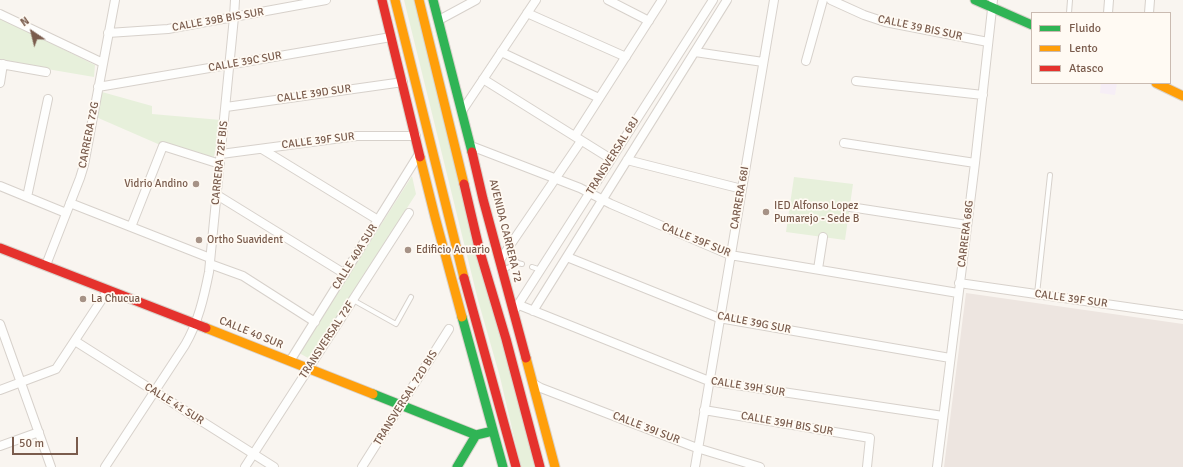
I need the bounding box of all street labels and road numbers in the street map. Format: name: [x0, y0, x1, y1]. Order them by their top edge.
street label: CALLE 39B BIS SUR: [171, 5, 265, 35]
street label: CALLE 39 BIS SUR: [877, 13, 963, 43]
street label: CALLE 39C SUR: [207, 49, 283, 75]
street label: CALLE 39D SUR: [276, 82, 352, 106]
street label: CARRERA 72G: [76, 101, 102, 169]
street label: TRANSVERSAL 68J: [584, 115, 642, 197]
street label: CARRERA 72F BIS: [209, 120, 231, 206]
street label: CALLE 39F SUR: [281, 130, 355, 152]
street label: CARRERA 68I: [728, 166, 752, 230]
street label: AVENIDA CARRERA 72: [486, 178, 524, 284]
street label: CARRERA 68G: [955, 200, 977, 268]
street label: CALLE 39F SUR: [660, 220, 732, 260]
street label: CALLE 40A SUR: [330, 222, 380, 292]
street label: CALLE 39F SUR: [1034, 287, 1108, 311]
street label: TRANSVERSAL 72F: [297, 299, 357, 381]
street label: CALLE 39G SUR: [716, 309, 792, 337]
street label: CALLE 40 SUR: [217, 314, 285, 352]
street label: TRANSVERSAL 72D BIS: [371, 348, 441, 448]
street label: CALLE 39H SUR: [710, 375, 786, 399]
street label: CALLE 41 SUR: [142, 380, 206, 428]
street label: CALLE 39I SUR: [611, 409, 681, 447]
street label: CALLE 39H BIS SUR: [740, 409, 834, 439]

